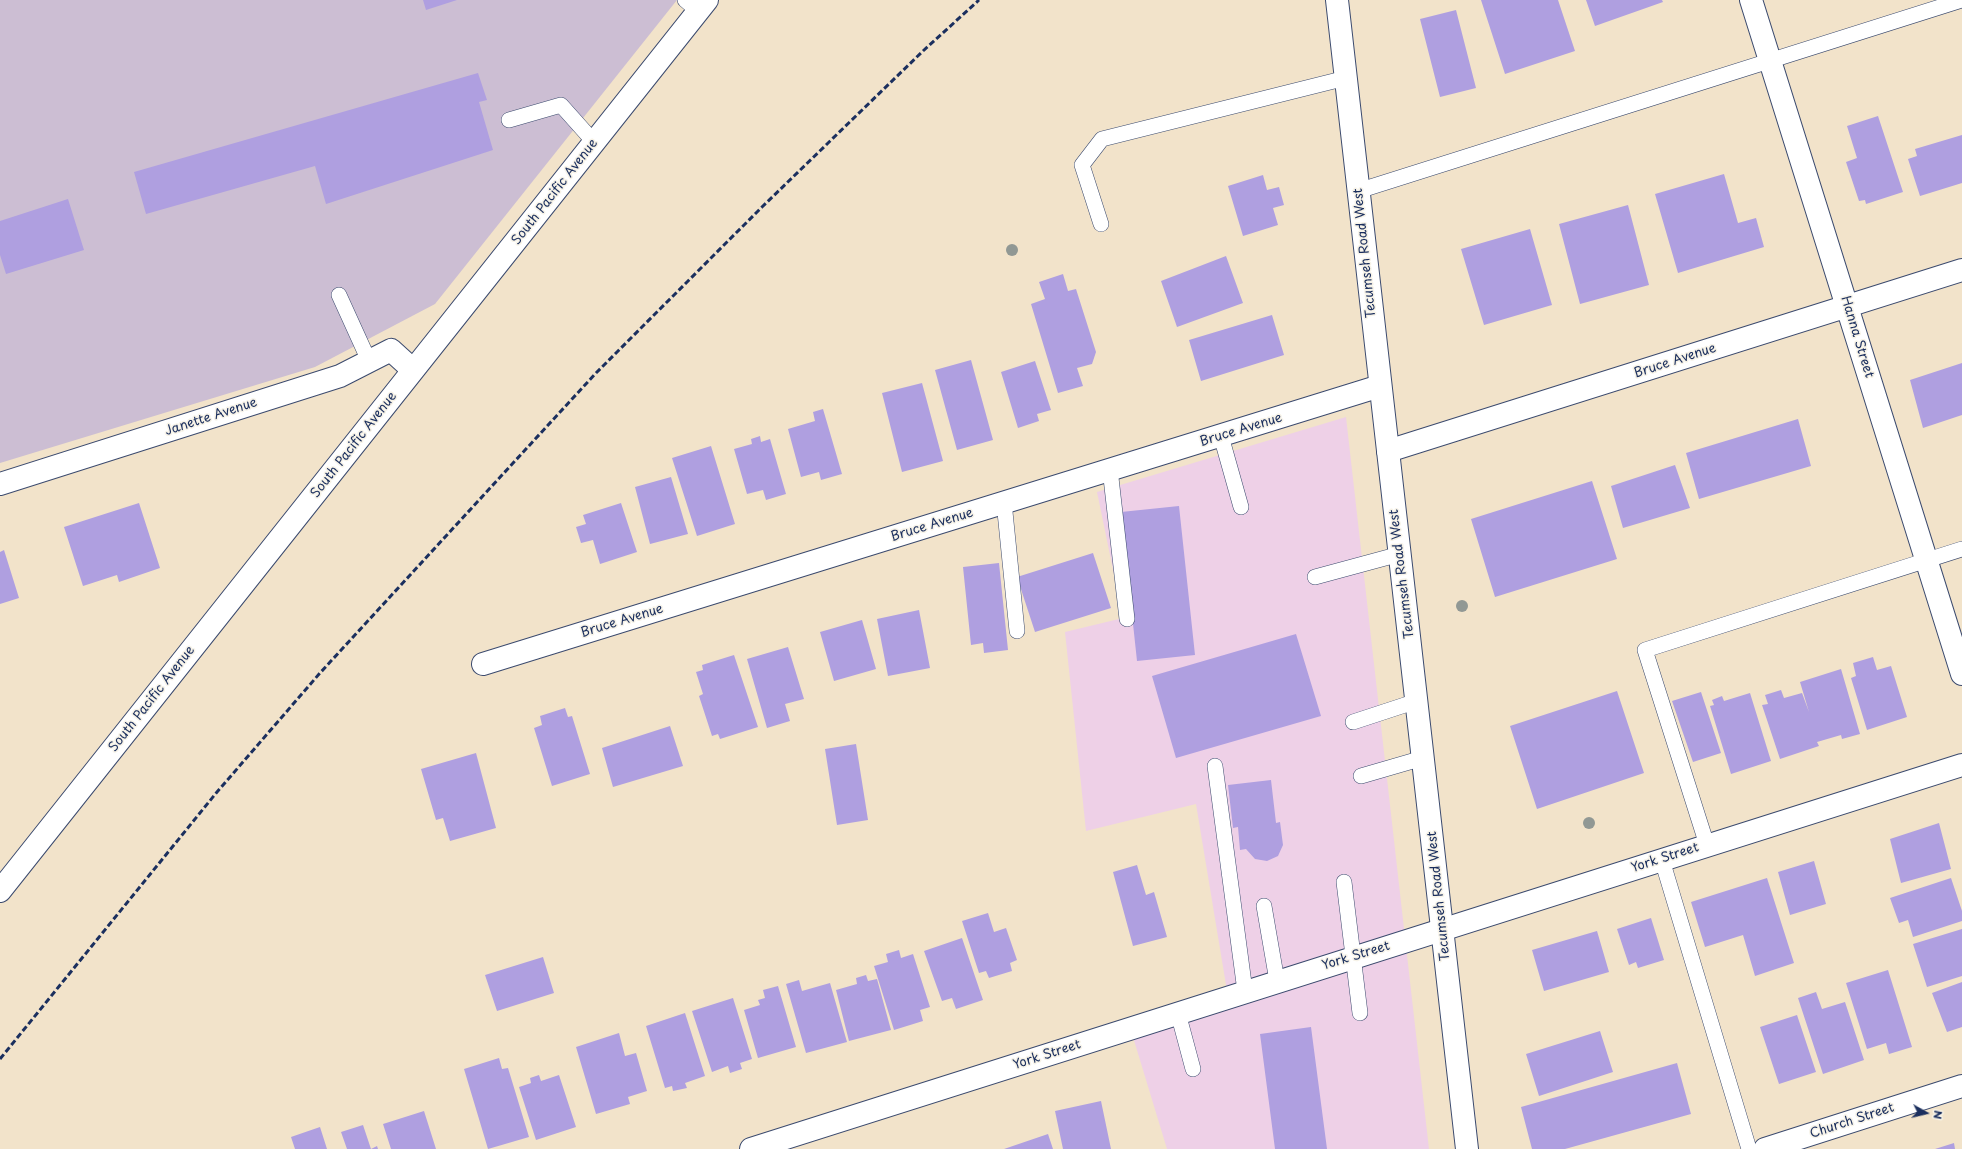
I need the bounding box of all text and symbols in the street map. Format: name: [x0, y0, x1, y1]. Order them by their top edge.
street label: South Pacific Avenue: [509, 136, 601, 248]
street label: Tecumseh Road West: [1350, 187, 1380, 319]
street label: Hanna Street: [1837, 294, 1877, 380]
street label: Bruce Avenue: [1632, 340, 1718, 382]
street label: South Pacific Avenue: [308, 389, 400, 501]
street label: Janette Avenue: [163, 395, 259, 439]
street label: Bruce Avenue: [1198, 410, 1284, 450]
street label: Bruce Avenue: [889, 505, 975, 545]
street label: Tecumseh Road West: [1386, 508, 1418, 640]
street label: Bruce Avenue: [579, 601, 665, 641]
street label: South Pacific Avenue: [106, 643, 198, 755]
street label: Tecumseh Road West: [1424, 830, 1454, 962]
street label: York Street: [1629, 840, 1701, 876]
street label: York Street: [1320, 938, 1392, 974]
street label: York Street: [1011, 1037, 1083, 1073]
north arrow: [1906, 1093, 1946, 1133]
street label: Church Street: [1808, 1100, 1896, 1142]
text: N: [1929, 1109, 1947, 1120]

